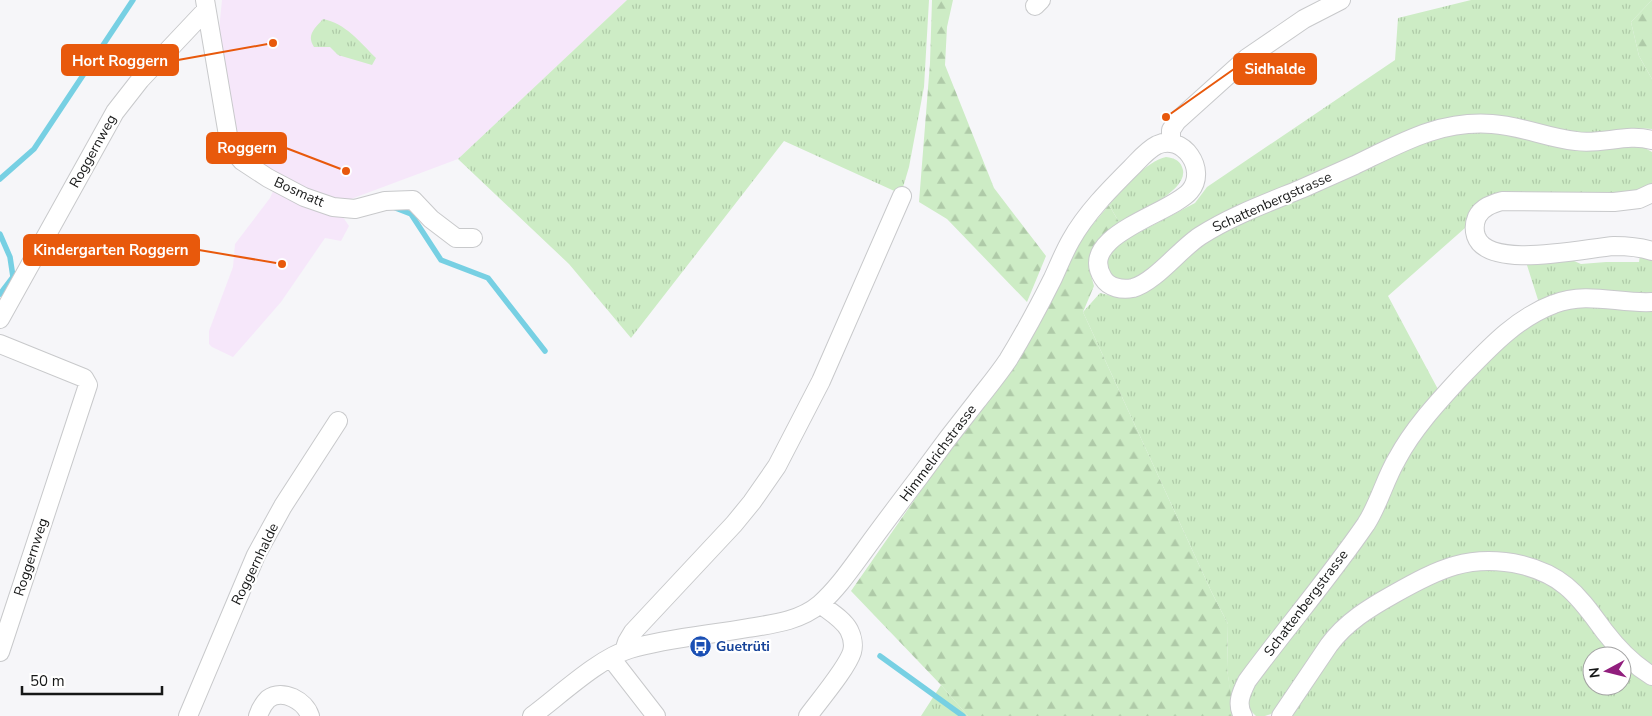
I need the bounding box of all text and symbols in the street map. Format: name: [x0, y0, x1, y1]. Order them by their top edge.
callout: Hort Roggern: [62, 45, 178, 75]
text: Hort Roggern: [72, 51, 168, 71]
callout: Sidhalde: [1234, 54, 1316, 84]
text: Sidhalde: [1244, 59, 1306, 79]
street label: Roggernweg: [65, 111, 121, 191]
callout: Roggern: [207, 133, 286, 163]
text: Roggern: [217, 138, 277, 158]
street label: Schattenbergstrasse: [1209, 167, 1335, 237]
street label: Bosmatt: [271, 173, 327, 211]
callout: Kindergarten Roggern: [24, 235, 199, 265]
text: Kindergarten Roggern: [33, 240, 189, 260]
street label: Himmelrichstrasse: [895, 401, 981, 505]
street label: Roggernweg: [9, 516, 53, 598]
street label: Roggernhalde: [227, 520, 283, 608]
street label: Schattenbergstrasse: [1260, 546, 1352, 660]
bus stop icon: Guetrüti: [688, 634, 712, 658]
place label: Guetrüti: [716, 637, 770, 656]
north arrow: [1582, 646, 1632, 696]
scale bar: [22, 664, 162, 696]
text: N: [1585, 666, 1605, 679]
text: 50 m: [30, 671, 65, 691]

